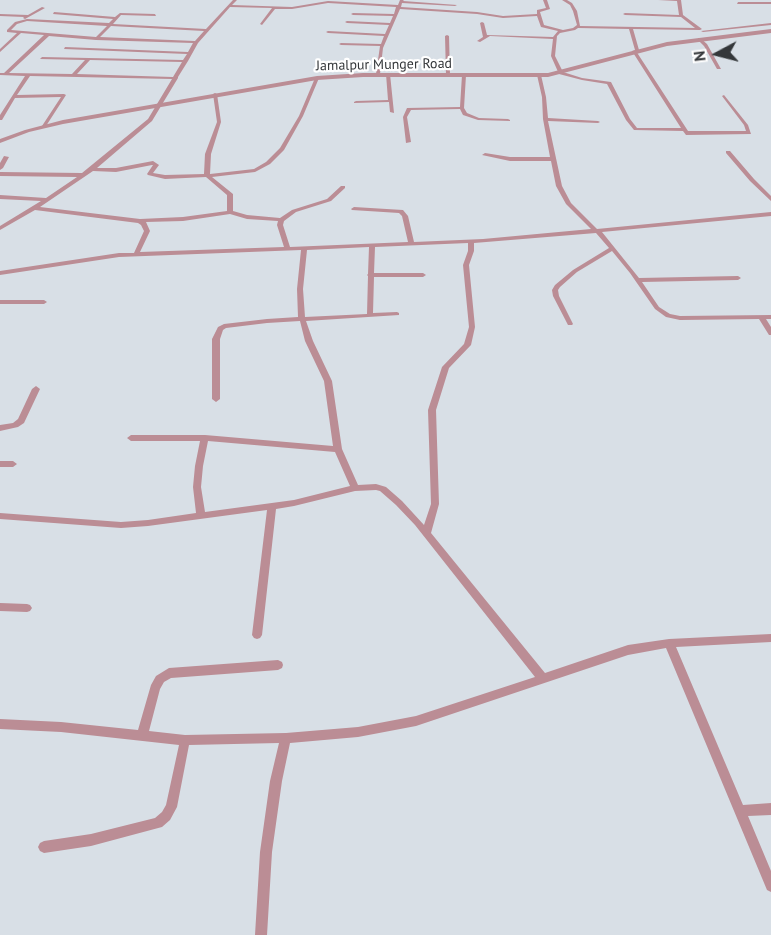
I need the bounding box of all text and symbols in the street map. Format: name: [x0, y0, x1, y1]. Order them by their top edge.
north arrow: [687, 24, 747, 84]
text: N: [689, 50, 710, 63]
street label: Jamalpur Munger Road: [316, 55, 452, 75]

